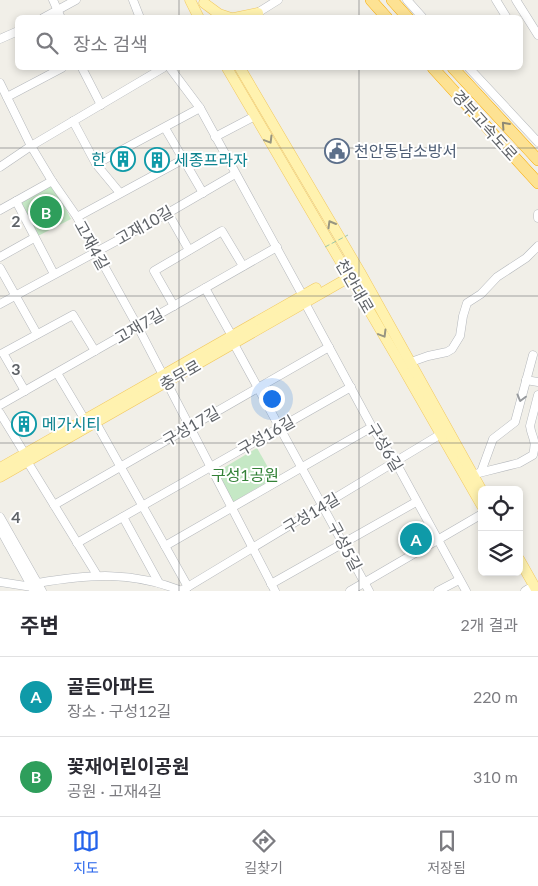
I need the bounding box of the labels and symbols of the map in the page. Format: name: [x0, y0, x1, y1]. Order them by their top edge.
street label: 경부고속도로: [449, 85, 522, 164]
one-way arrow: [502, 121, 511, 130]
one-way arrow: [262, 135, 272, 144]
public building icon: 천안동남소방서: [324, 138, 350, 164]
place label: 천안동남소방서: [354, 141, 457, 160]
building icon: 한: [110, 146, 136, 172]
building icon: 세종프라자: [144, 147, 170, 173]
place label: 한: [91, 149, 106, 168]
place label: 세종프라자: [174, 150, 248, 169]
pin: B: [30, 193, 62, 231]
street label: 고재10길: [112, 201, 176, 248]
text: 2: [11, 211, 21, 230]
street label: 고재4길: [71, 217, 114, 273]
one-way arrow: [328, 220, 338, 229]
street label: 천안대로: [332, 255, 379, 316]
street label: 고재7길: [111, 304, 167, 347]
one-way arrow: [377, 329, 387, 338]
street label: 충무로: [156, 355, 204, 394]
text: 3: [11, 359, 21, 378]
your location: [259, 386, 285, 412]
one-way arrow: [516, 394, 527, 403]
street label: 구성17길: [159, 402, 223, 449]
building icon: 메가시티: [11, 411, 37, 437]
street label: 구성16길: [234, 411, 298, 458]
place label: 메가시티: [42, 414, 101, 433]
street label: 구성6길: [364, 419, 407, 475]
park label: 구성1공원: [211, 465, 279, 484]
street label: 구성14길: [279, 488, 343, 537]
text: 4: [11, 507, 21, 526]
street label: 구성5길: [325, 518, 366, 574]
pin: A: [400, 520, 432, 558]

